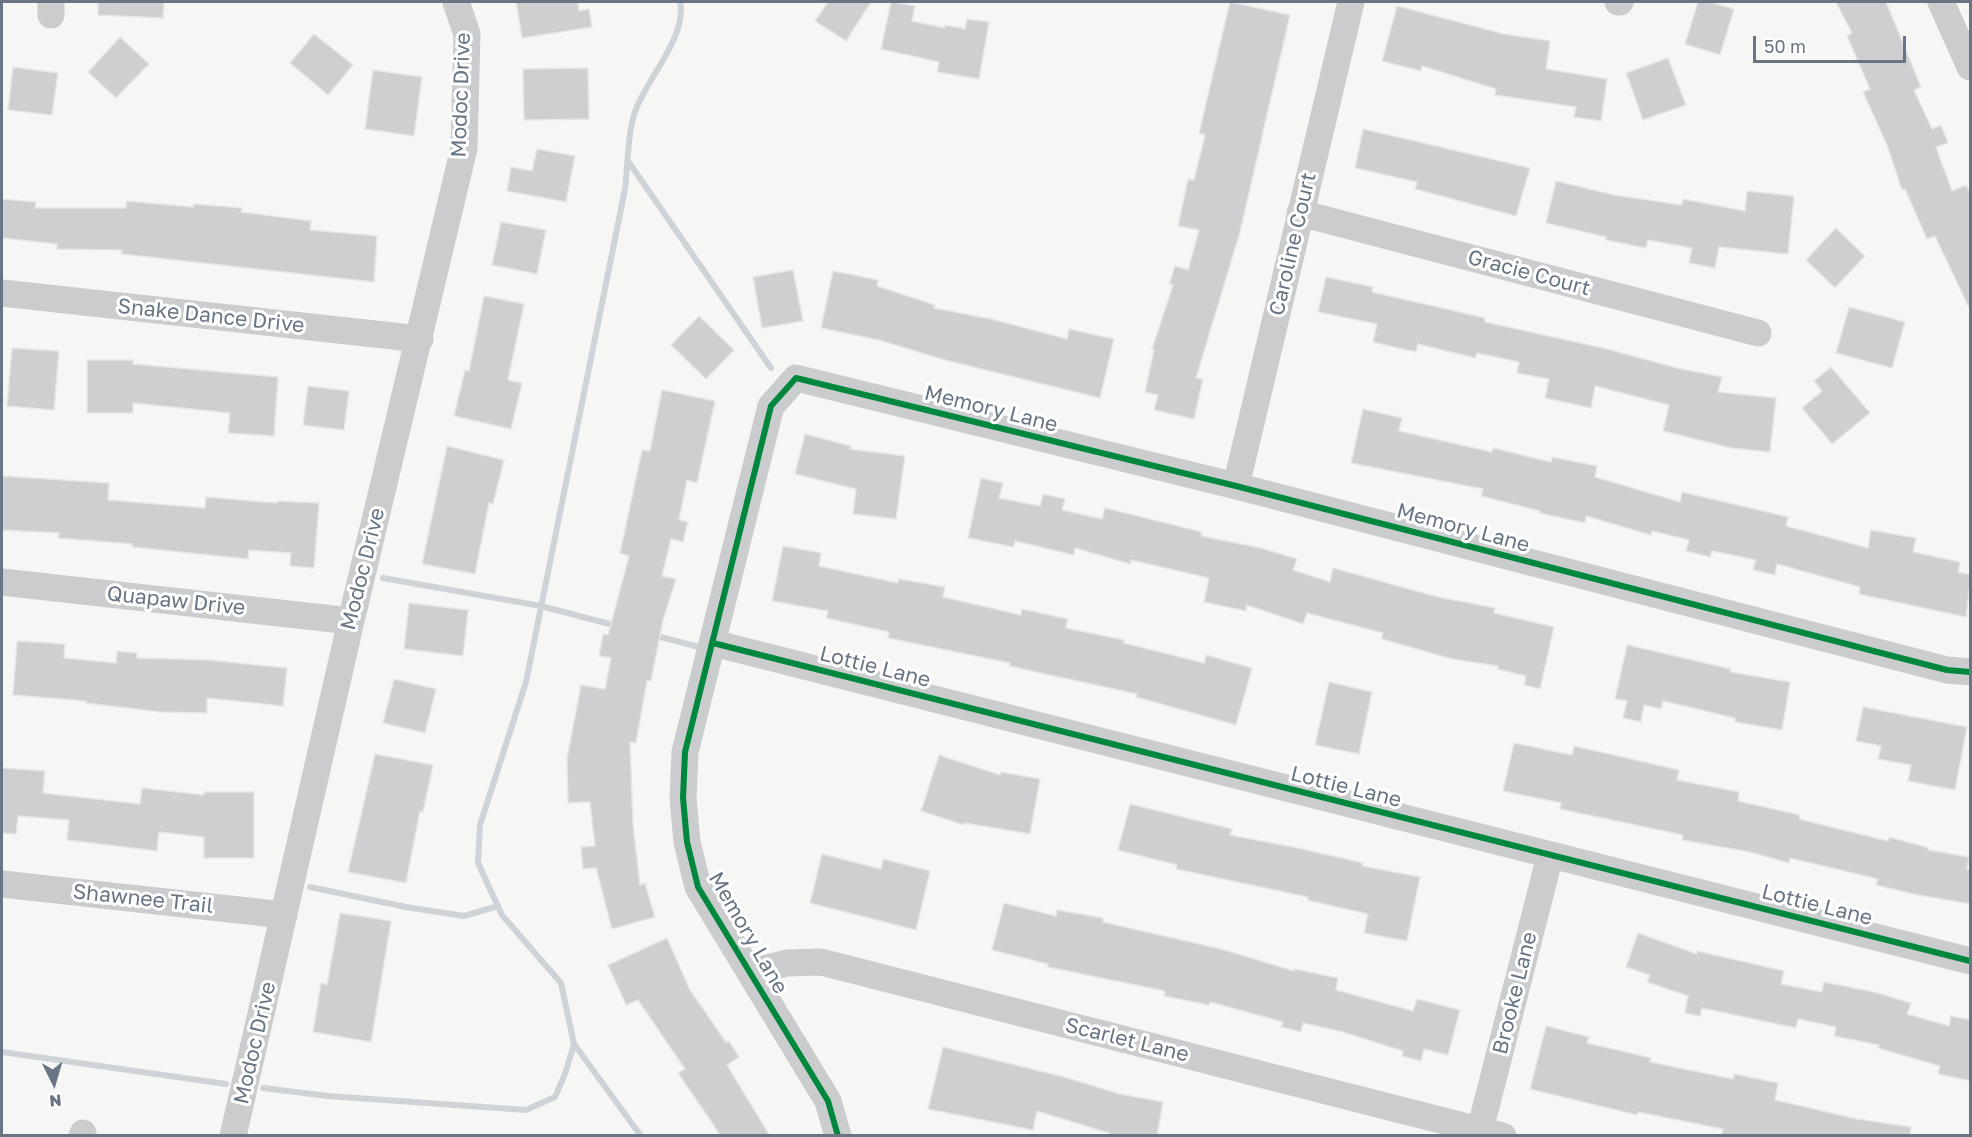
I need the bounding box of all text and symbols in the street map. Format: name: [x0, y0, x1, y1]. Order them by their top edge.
scale bar: [1756, 24, 1909, 62]
street label: Modoc Drive: [446, 32, 476, 158]
text: 50 m: [1764, 35, 1806, 57]
street label: Caroline Court: [1264, 170, 1322, 318]
street label: Gracie Court: [1465, 245, 1593, 301]
street label: Snake Dance Drive: [116, 294, 306, 338]
street label: Memory Lane: [922, 380, 1060, 438]
street label: Memory Lane: [1394, 498, 1532, 558]
street label: Modoc Drive: [336, 505, 390, 633]
street label: Quapaw Drive: [106, 581, 246, 621]
street label: Lottie Lane: [817, 641, 933, 693]
street label: Lottie Lane: [1288, 761, 1404, 813]
street label: Memory Lane: [703, 868, 793, 998]
street label: Shawnee Trail: [72, 879, 214, 919]
street label: Lottie Lane: [1759, 879, 1875, 931]
street label: Brooke Lane: [1488, 929, 1542, 1057]
street label: Modoc Drive: [229, 979, 281, 1107]
street label: Scarlet Lane: [1063, 1012, 1191, 1068]
north arrow: [24, 1053, 84, 1113]
text: N: [49, 1090, 63, 1111]

